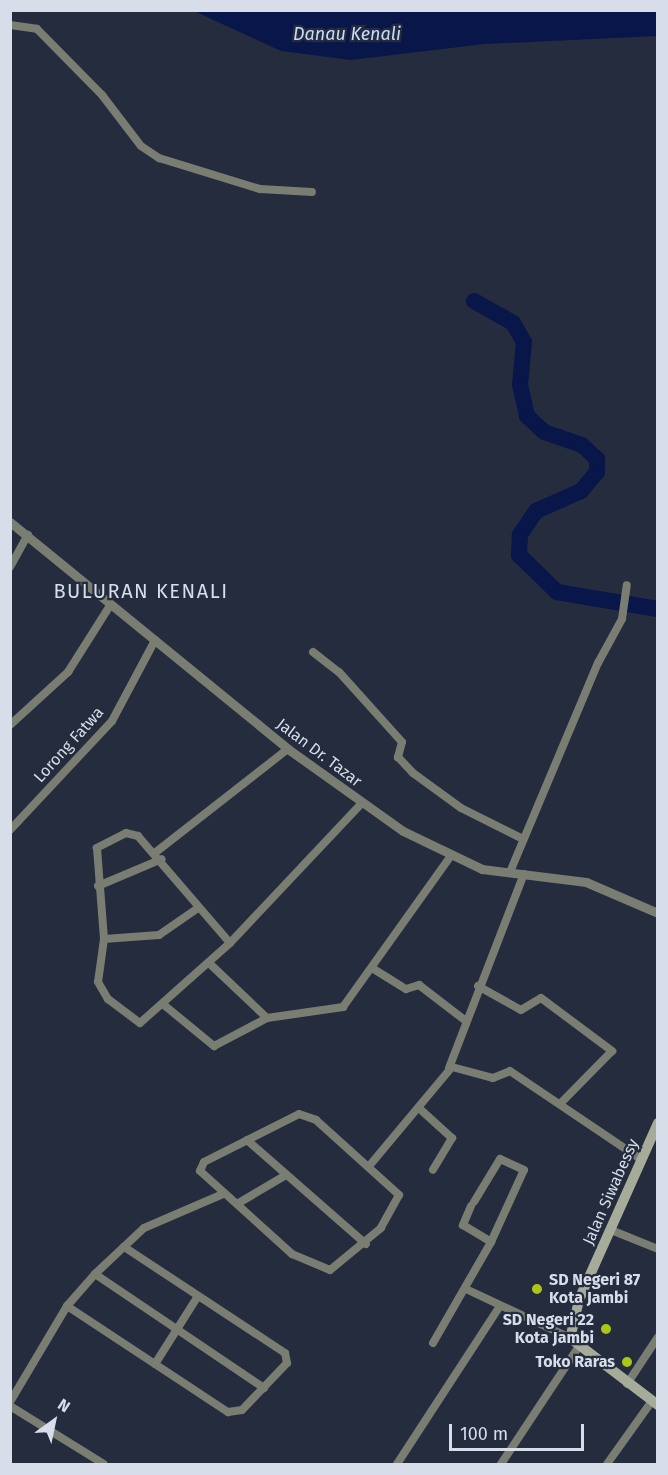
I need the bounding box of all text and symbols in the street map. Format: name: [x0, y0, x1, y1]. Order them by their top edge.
water label: Danau Kenali: [293, 23, 401, 45]
district label: BULURAN KENALI: [53, 579, 229, 603]
street label: Lorong Fatwa: [30, 703, 108, 787]
street label: Jalan Dr. Tazar: [273, 715, 365, 791]
street label: Jalan Siwabessy: [579, 1136, 643, 1248]
place label: SD Negeri 87 Kota Jambi: [549, 1270, 640, 1308]
marker: SD Negeri 87 Kota Jambi: [530, 1282, 544, 1296]
place label: SD Negeri 22 Kota Jambi: [503, 1310, 594, 1348]
marker: SD Negeri 22 Kota Jambi: [599, 1322, 613, 1336]
place label: Toko Raras: [535, 1352, 615, 1372]
marker: Toko Raras: [620, 1355, 634, 1369]
north arrow: [24, 1391, 84, 1451]
text: N: [54, 1395, 74, 1416]
scale bar: [452, 1412, 587, 1450]
text: 100 m: [460, 1423, 508, 1445]

